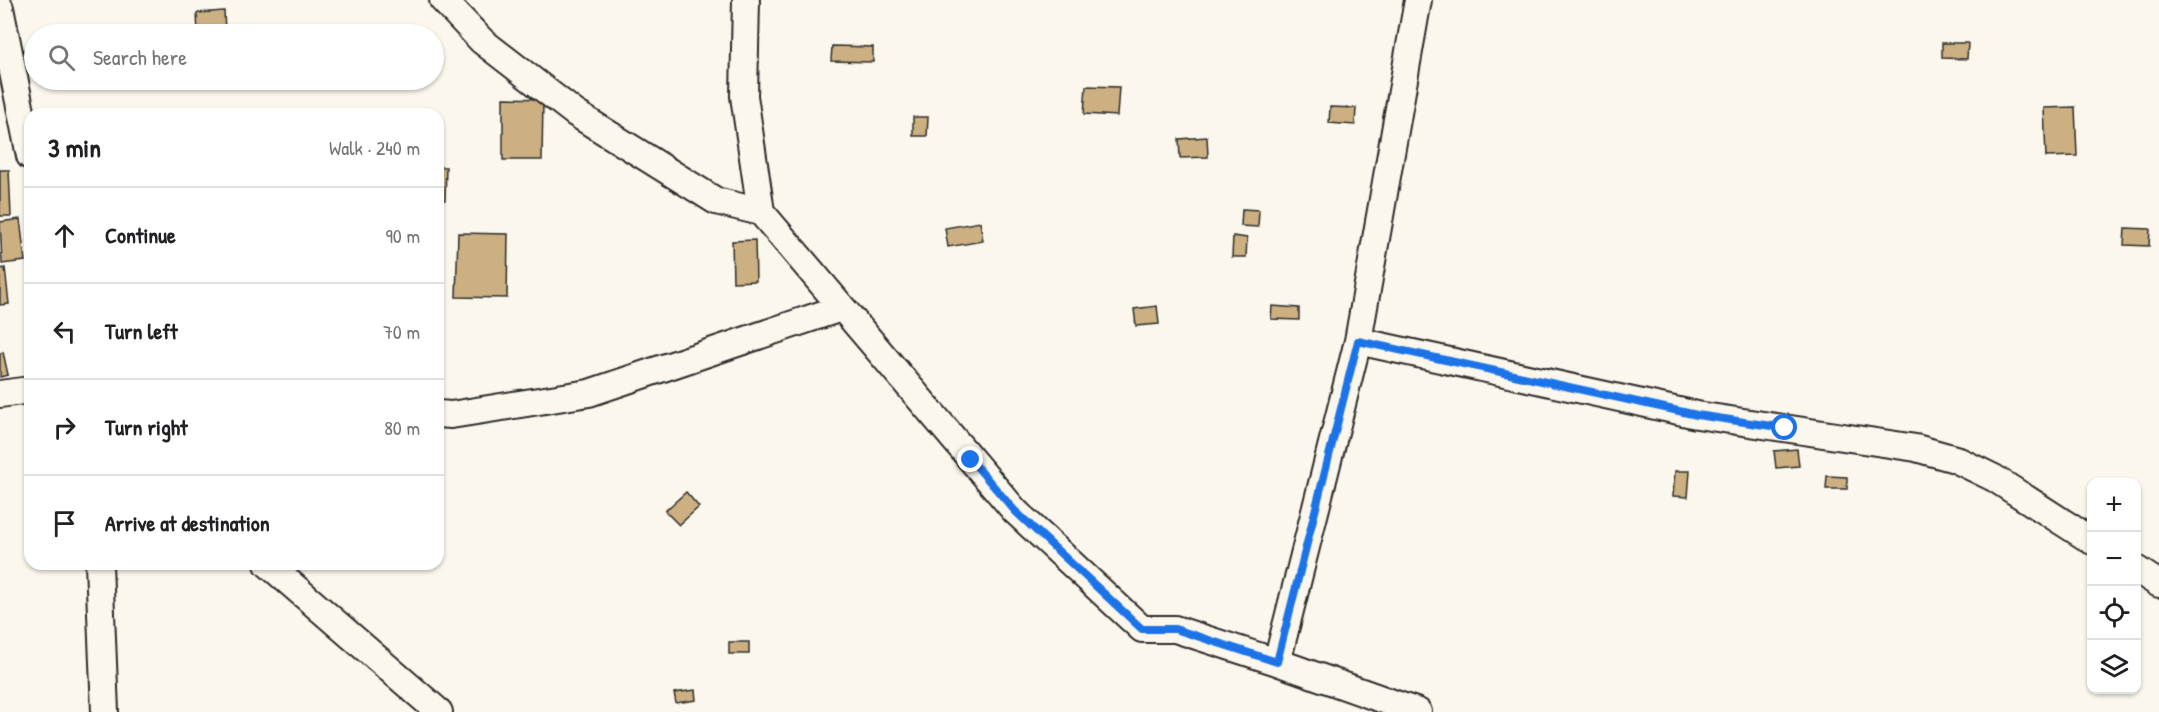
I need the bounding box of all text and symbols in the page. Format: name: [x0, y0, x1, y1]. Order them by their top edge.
search box: [24, 24, 444, 90]
icon: search: [45, 41, 78, 74]
text: Search here: [93, 42, 187, 72]
text: 3 min: [48, 130, 101, 165]
text: Walk · 240 m: [329, 134, 420, 161]
icon: ahead: [48, 219, 81, 252]
text: Continue: [105, 220, 176, 250]
text: 90 m: [386, 222, 420, 249]
icon: left: [48, 315, 81, 348]
text: Turn left: [105, 316, 178, 346]
text: 70 m: [383, 318, 420, 345]
icon: right: [48, 411, 81, 444]
text: Turn right: [105, 412, 188, 442]
text: 80 m: [384, 414, 420, 441]
route start: [1771, 414, 1797, 440]
route end: [957, 446, 983, 472]
map controls: [2087, 478, 2141, 694]
button: +: [2087, 478, 2141, 532]
icon: arrive: [48, 507, 81, 540]
text: Arrive at destination: [105, 508, 270, 538]
button: −: [2087, 532, 2141, 586]
button: locate: [2087, 586, 2141, 640]
button: layers: [2087, 640, 2141, 694]

